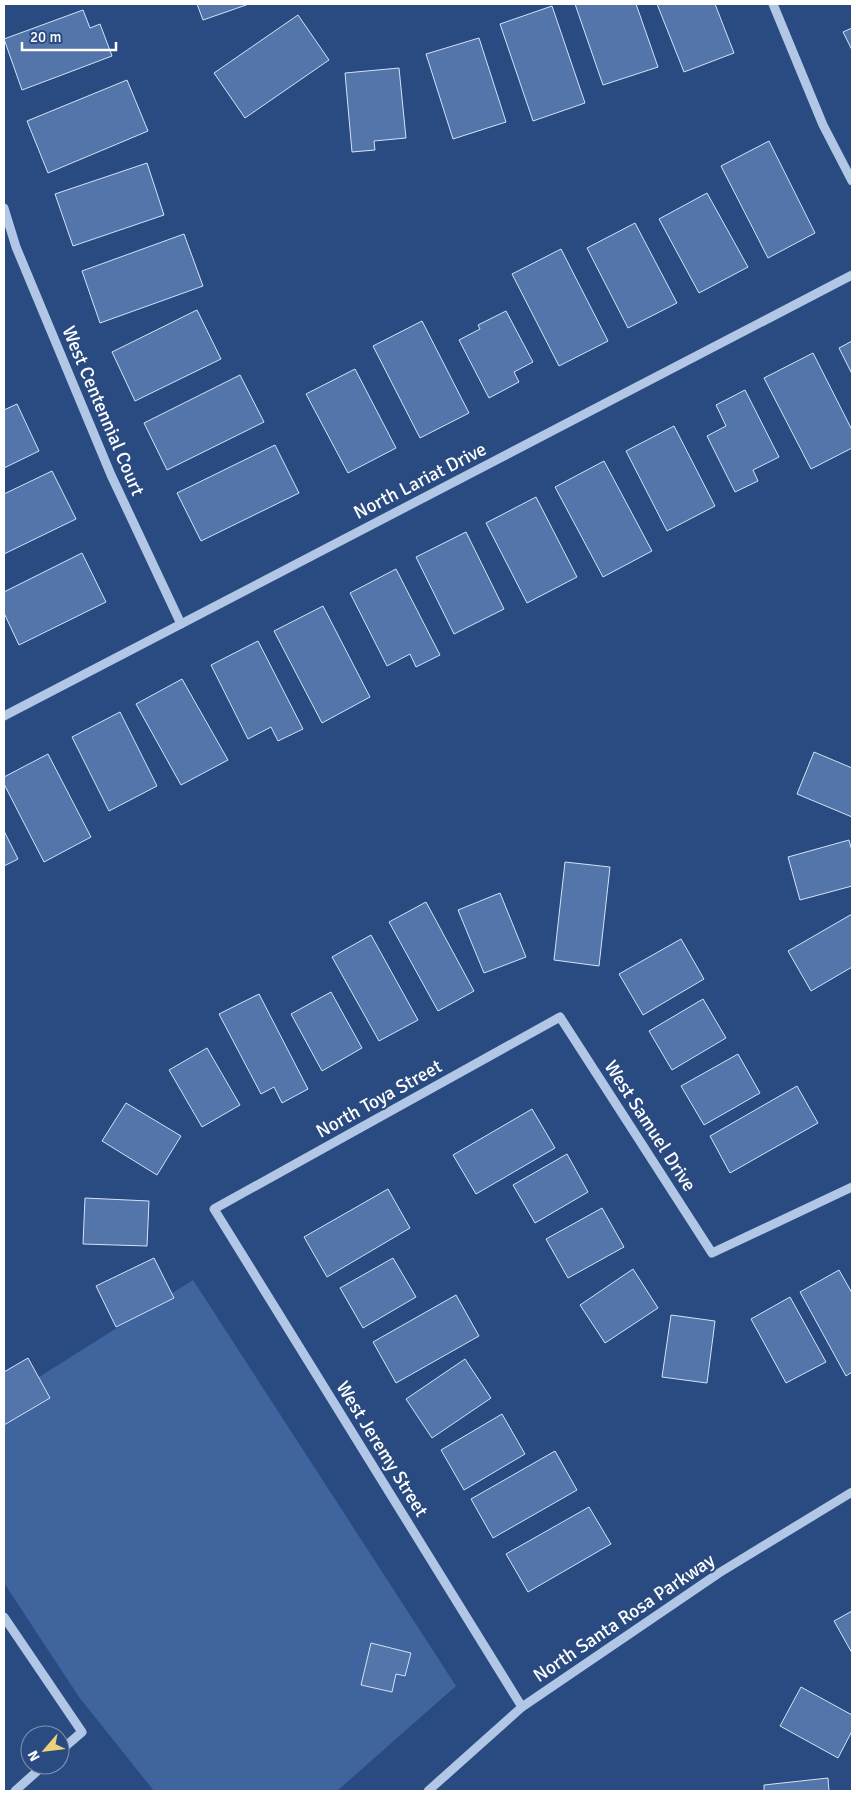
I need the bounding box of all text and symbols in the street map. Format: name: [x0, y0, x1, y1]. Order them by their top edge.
scale bar: [22, 20, 116, 52]
text: 20 m: [30, 28, 61, 46]
street label: West Centennial Court: [56, 322, 150, 500]
street label: North Lariat Drive: [350, 437, 490, 525]
street label: North Toya Street: [312, 1054, 447, 1144]
street label: West Samuel Drive: [599, 1056, 701, 1196]
street label: West Jeremy Street: [331, 1377, 434, 1522]
street label: North Santa Rosa Parkway: [529, 1548, 719, 1688]
north arrow: [20, 1725, 70, 1775]
text: N: [24, 1748, 44, 1764]

